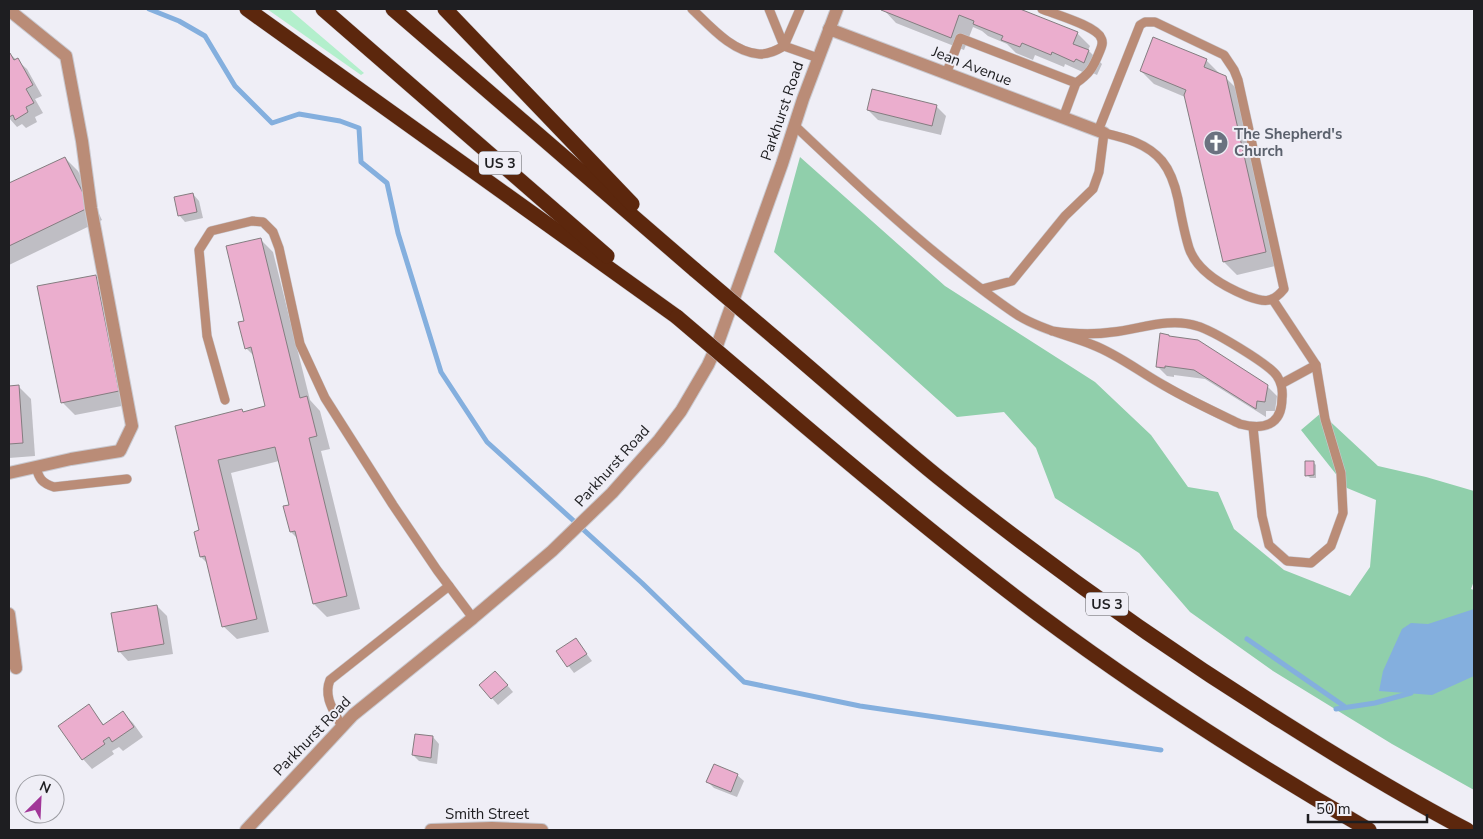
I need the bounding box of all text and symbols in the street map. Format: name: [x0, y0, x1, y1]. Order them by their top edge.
street label: Jean Avenue: [928, 41, 1015, 90]
street label: Parkhurst Road: [756, 59, 808, 163]
place label: The Shepherd's Church: [1234, 124, 1342, 161]
church icon: The Shepherd's Church: [1203, 130, 1229, 156]
road number: US 3: [479, 152, 521, 174]
street label: Parkhurst Road: [570, 421, 654, 511]
road number: US 3: [1086, 592, 1128, 616]
street label: Parkhurst Road: [269, 692, 355, 780]
north arrow: [15, 774, 65, 824]
text: N: [36, 777, 54, 798]
scale bar: [1308, 792, 1427, 824]
text: 50 m: [1316, 799, 1351, 819]
street label: Smith Street: [445, 804, 530, 824]

